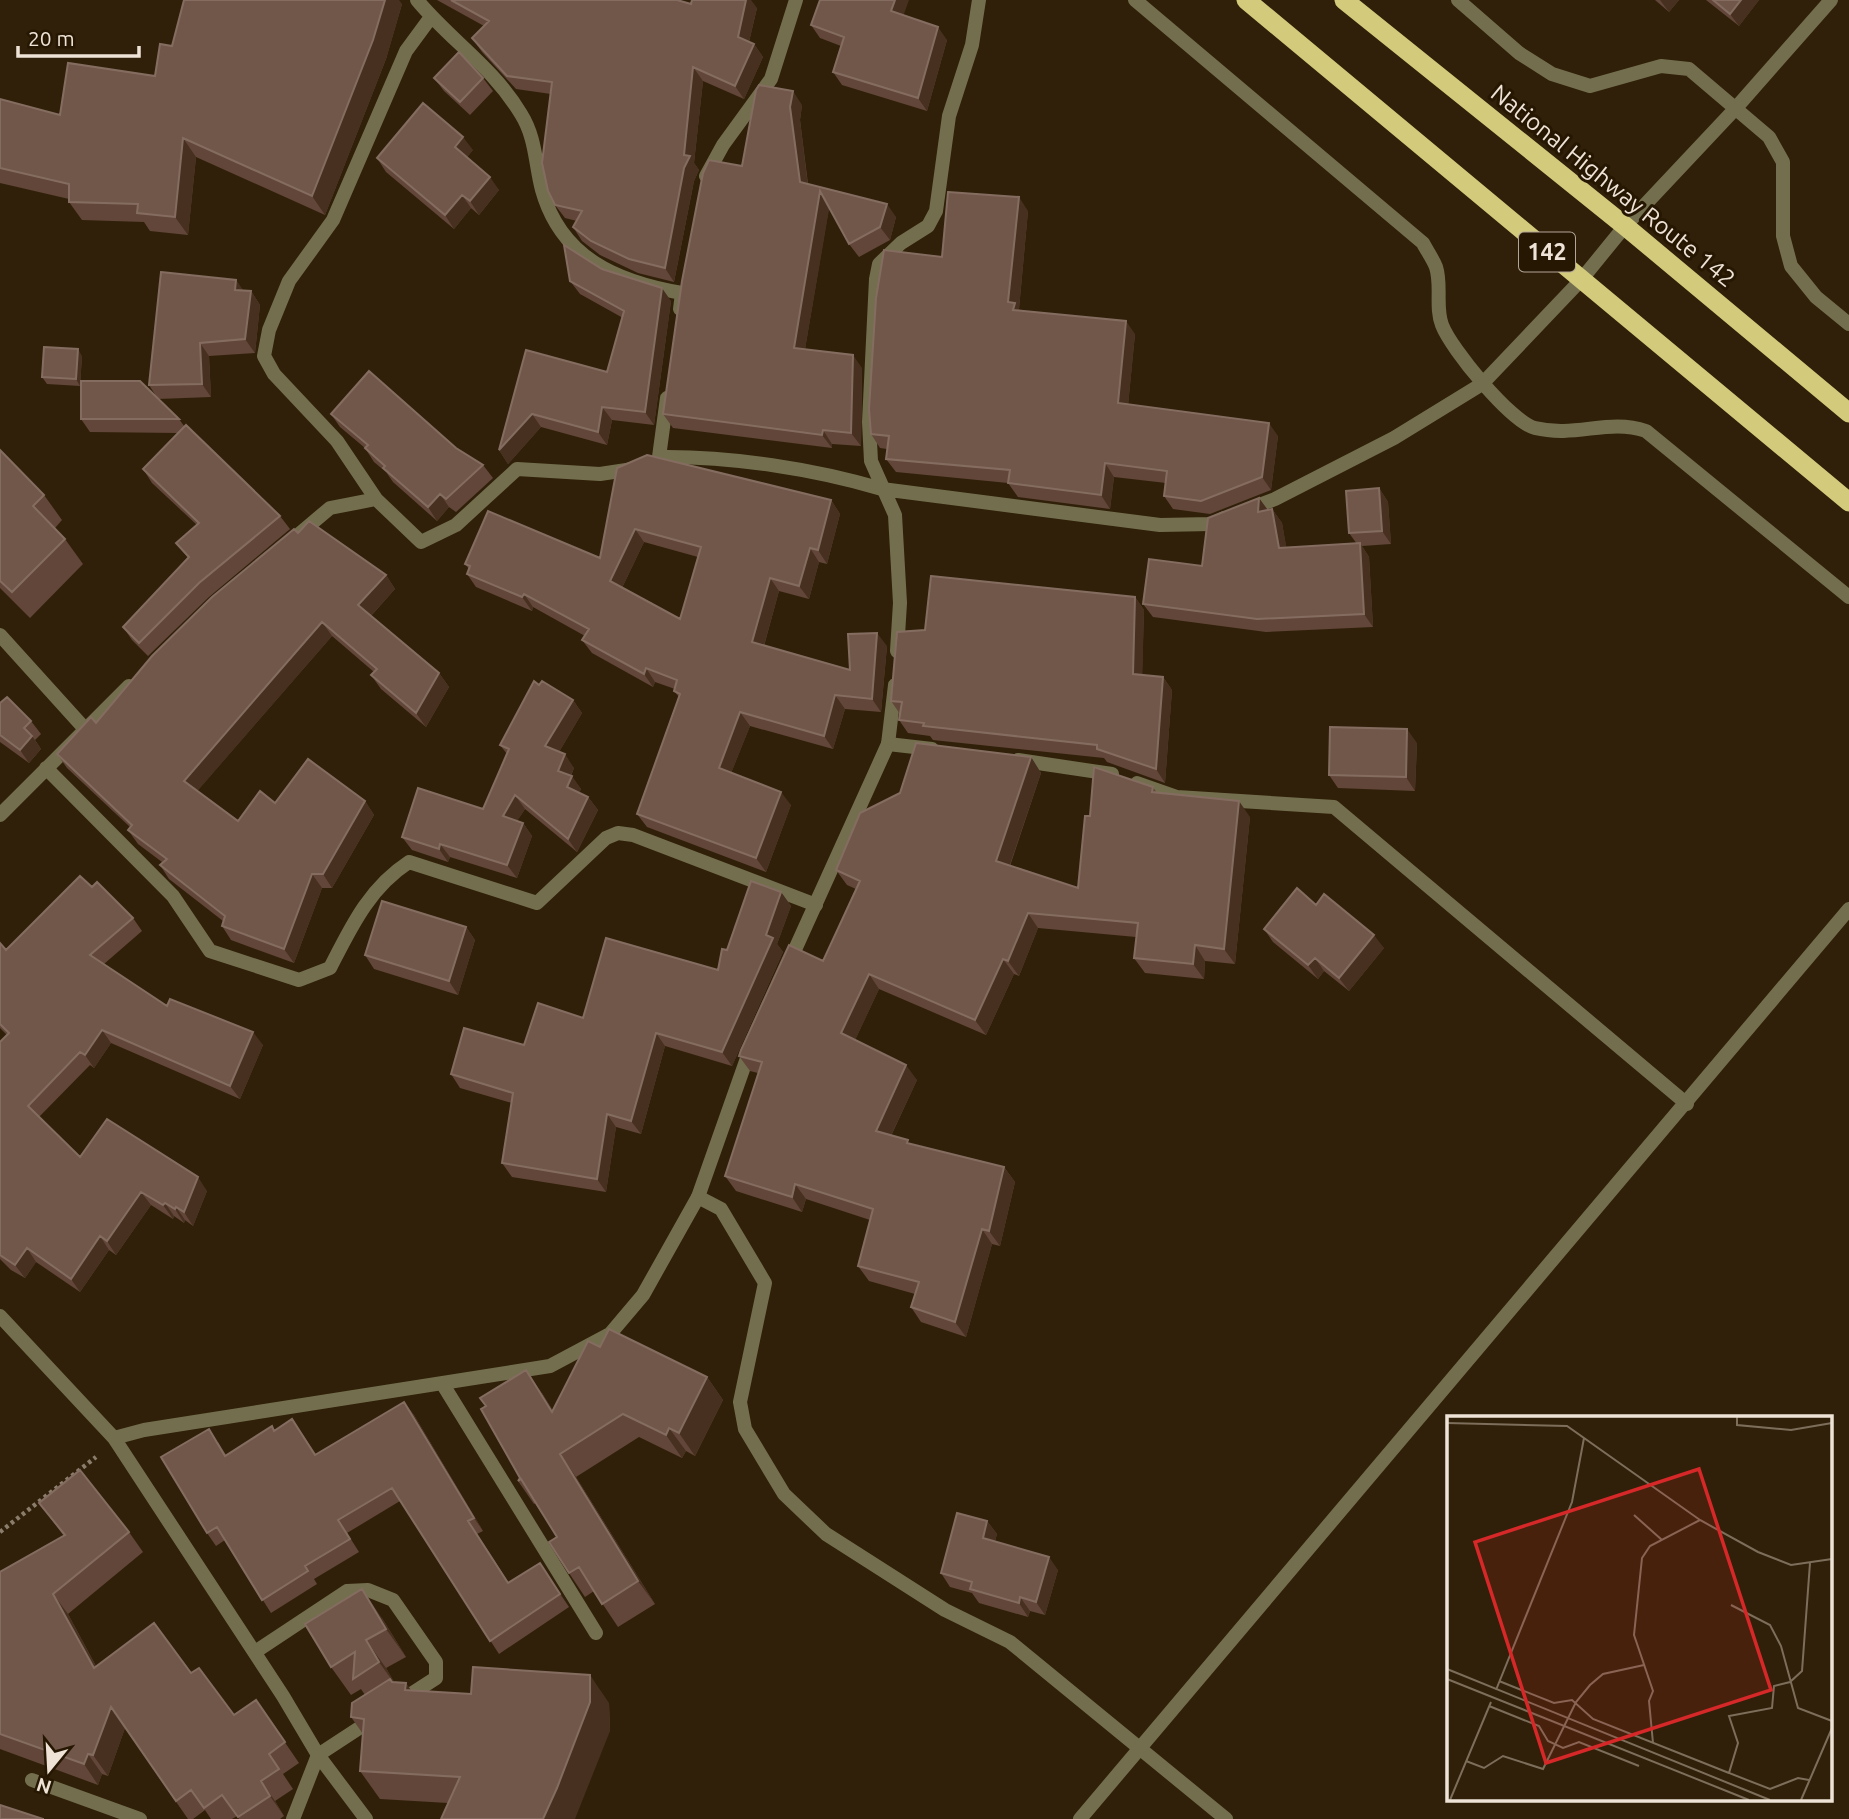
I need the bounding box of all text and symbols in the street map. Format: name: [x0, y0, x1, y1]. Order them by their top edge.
scale bar: [18, 14, 138, 58]
text: 20 m: [28, 26, 75, 50]
street label: National Highway Route 142: [1485, 79, 1741, 293]
road number: 142: [1519, 232, 1575, 272]
inset map: [1447, 1416, 1832, 1801]
north arrow: [14, 1735, 84, 1805]
text: N: [34, 1774, 54, 1799]

